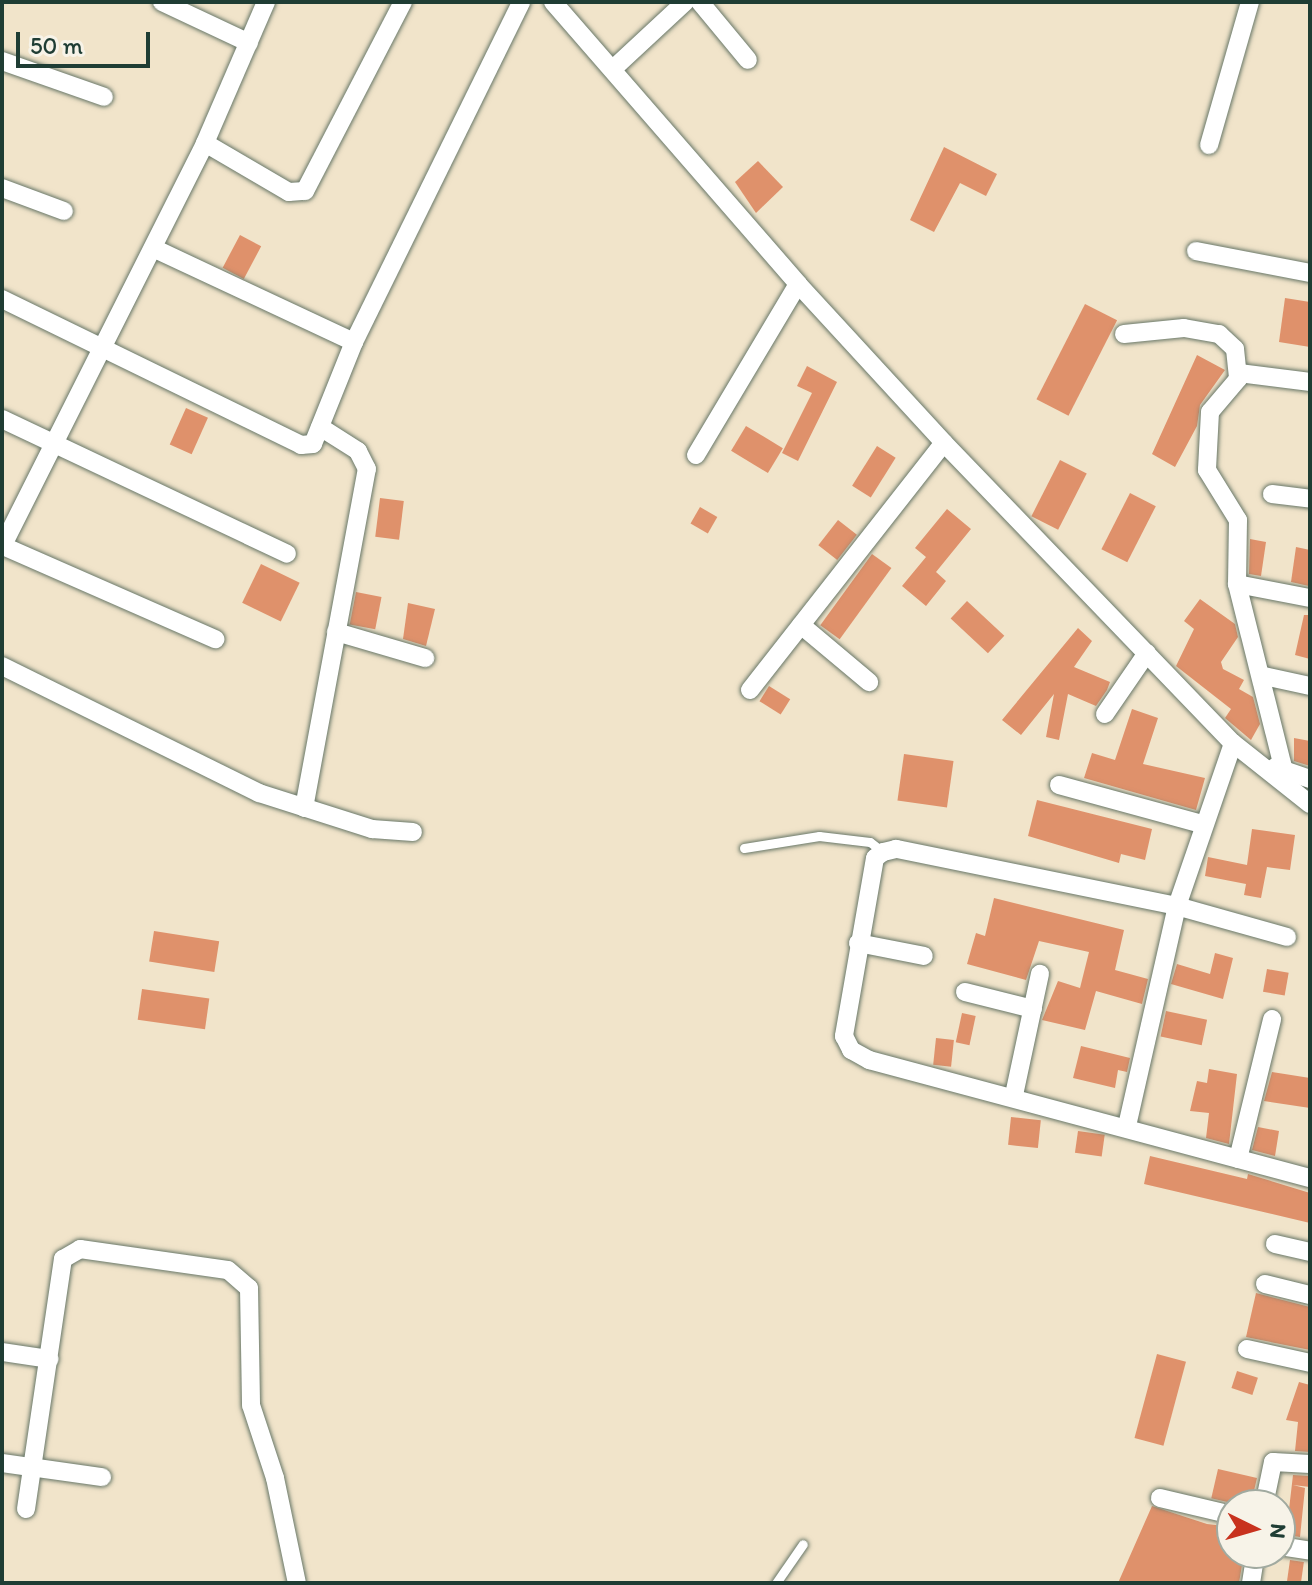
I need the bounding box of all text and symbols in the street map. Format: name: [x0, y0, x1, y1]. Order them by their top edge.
scale bar: [20, 16, 154, 66]
text: 50 m: [30, 31, 83, 60]
north arrow: [1216, 1489, 1296, 1569]
text: N: [1264, 1522, 1293, 1540]

